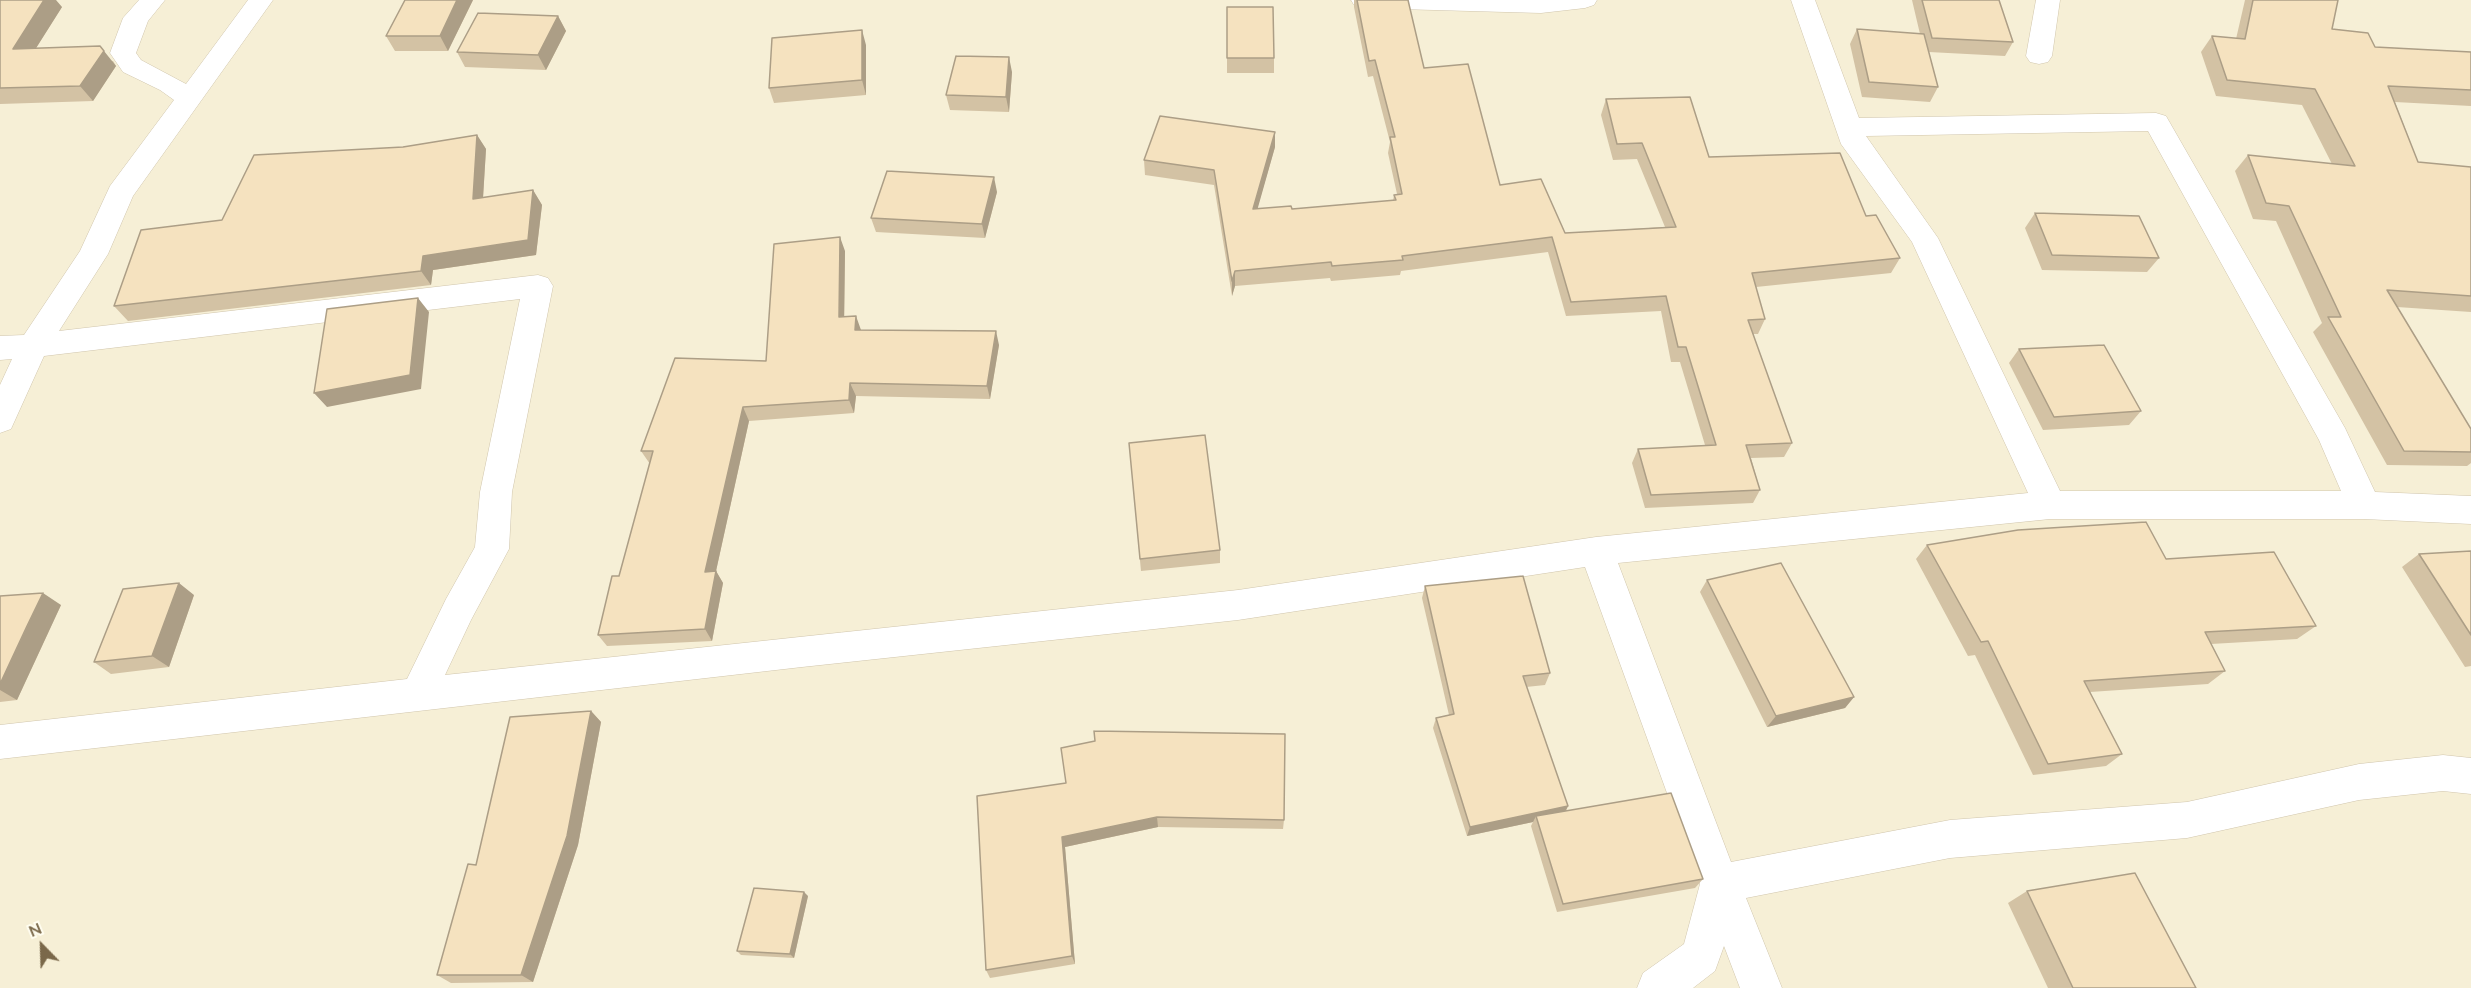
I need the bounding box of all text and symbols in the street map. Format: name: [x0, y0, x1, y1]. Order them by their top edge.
north arrow: [12, 916, 72, 976]
text: N: [25, 918, 44, 941]

